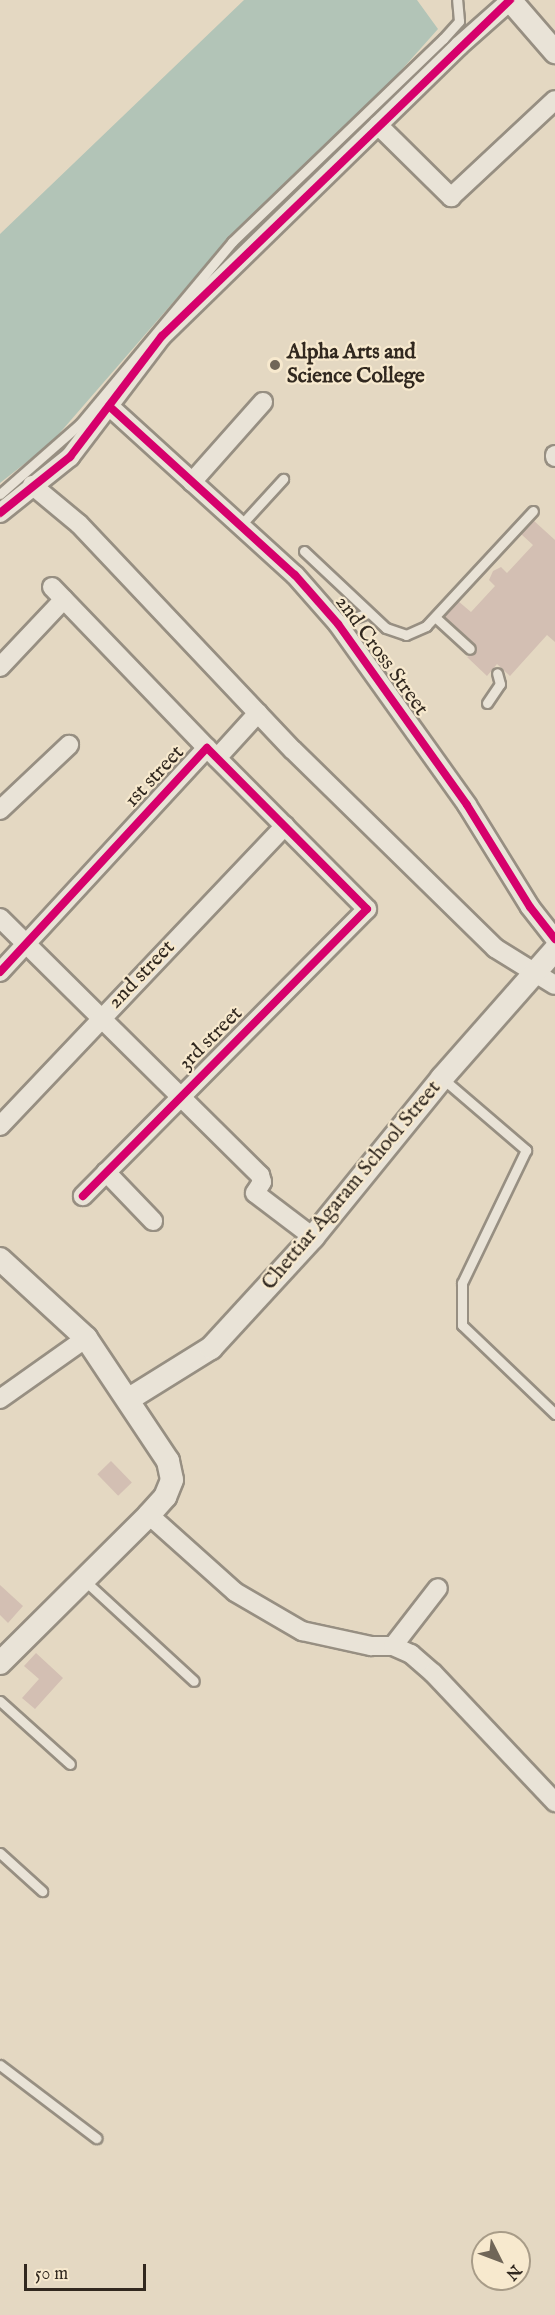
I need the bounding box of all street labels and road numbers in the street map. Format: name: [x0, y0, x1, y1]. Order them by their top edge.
street label: 2nd Cross Street: [329, 591, 433, 721]
street label: 1st street: [120, 741, 190, 813]
street label: 2nd street: [103, 935, 181, 1015]
street label: 3rd street: [174, 1002, 248, 1076]
street label: Chettiar Agaram School Street: [257, 1076, 447, 1296]

